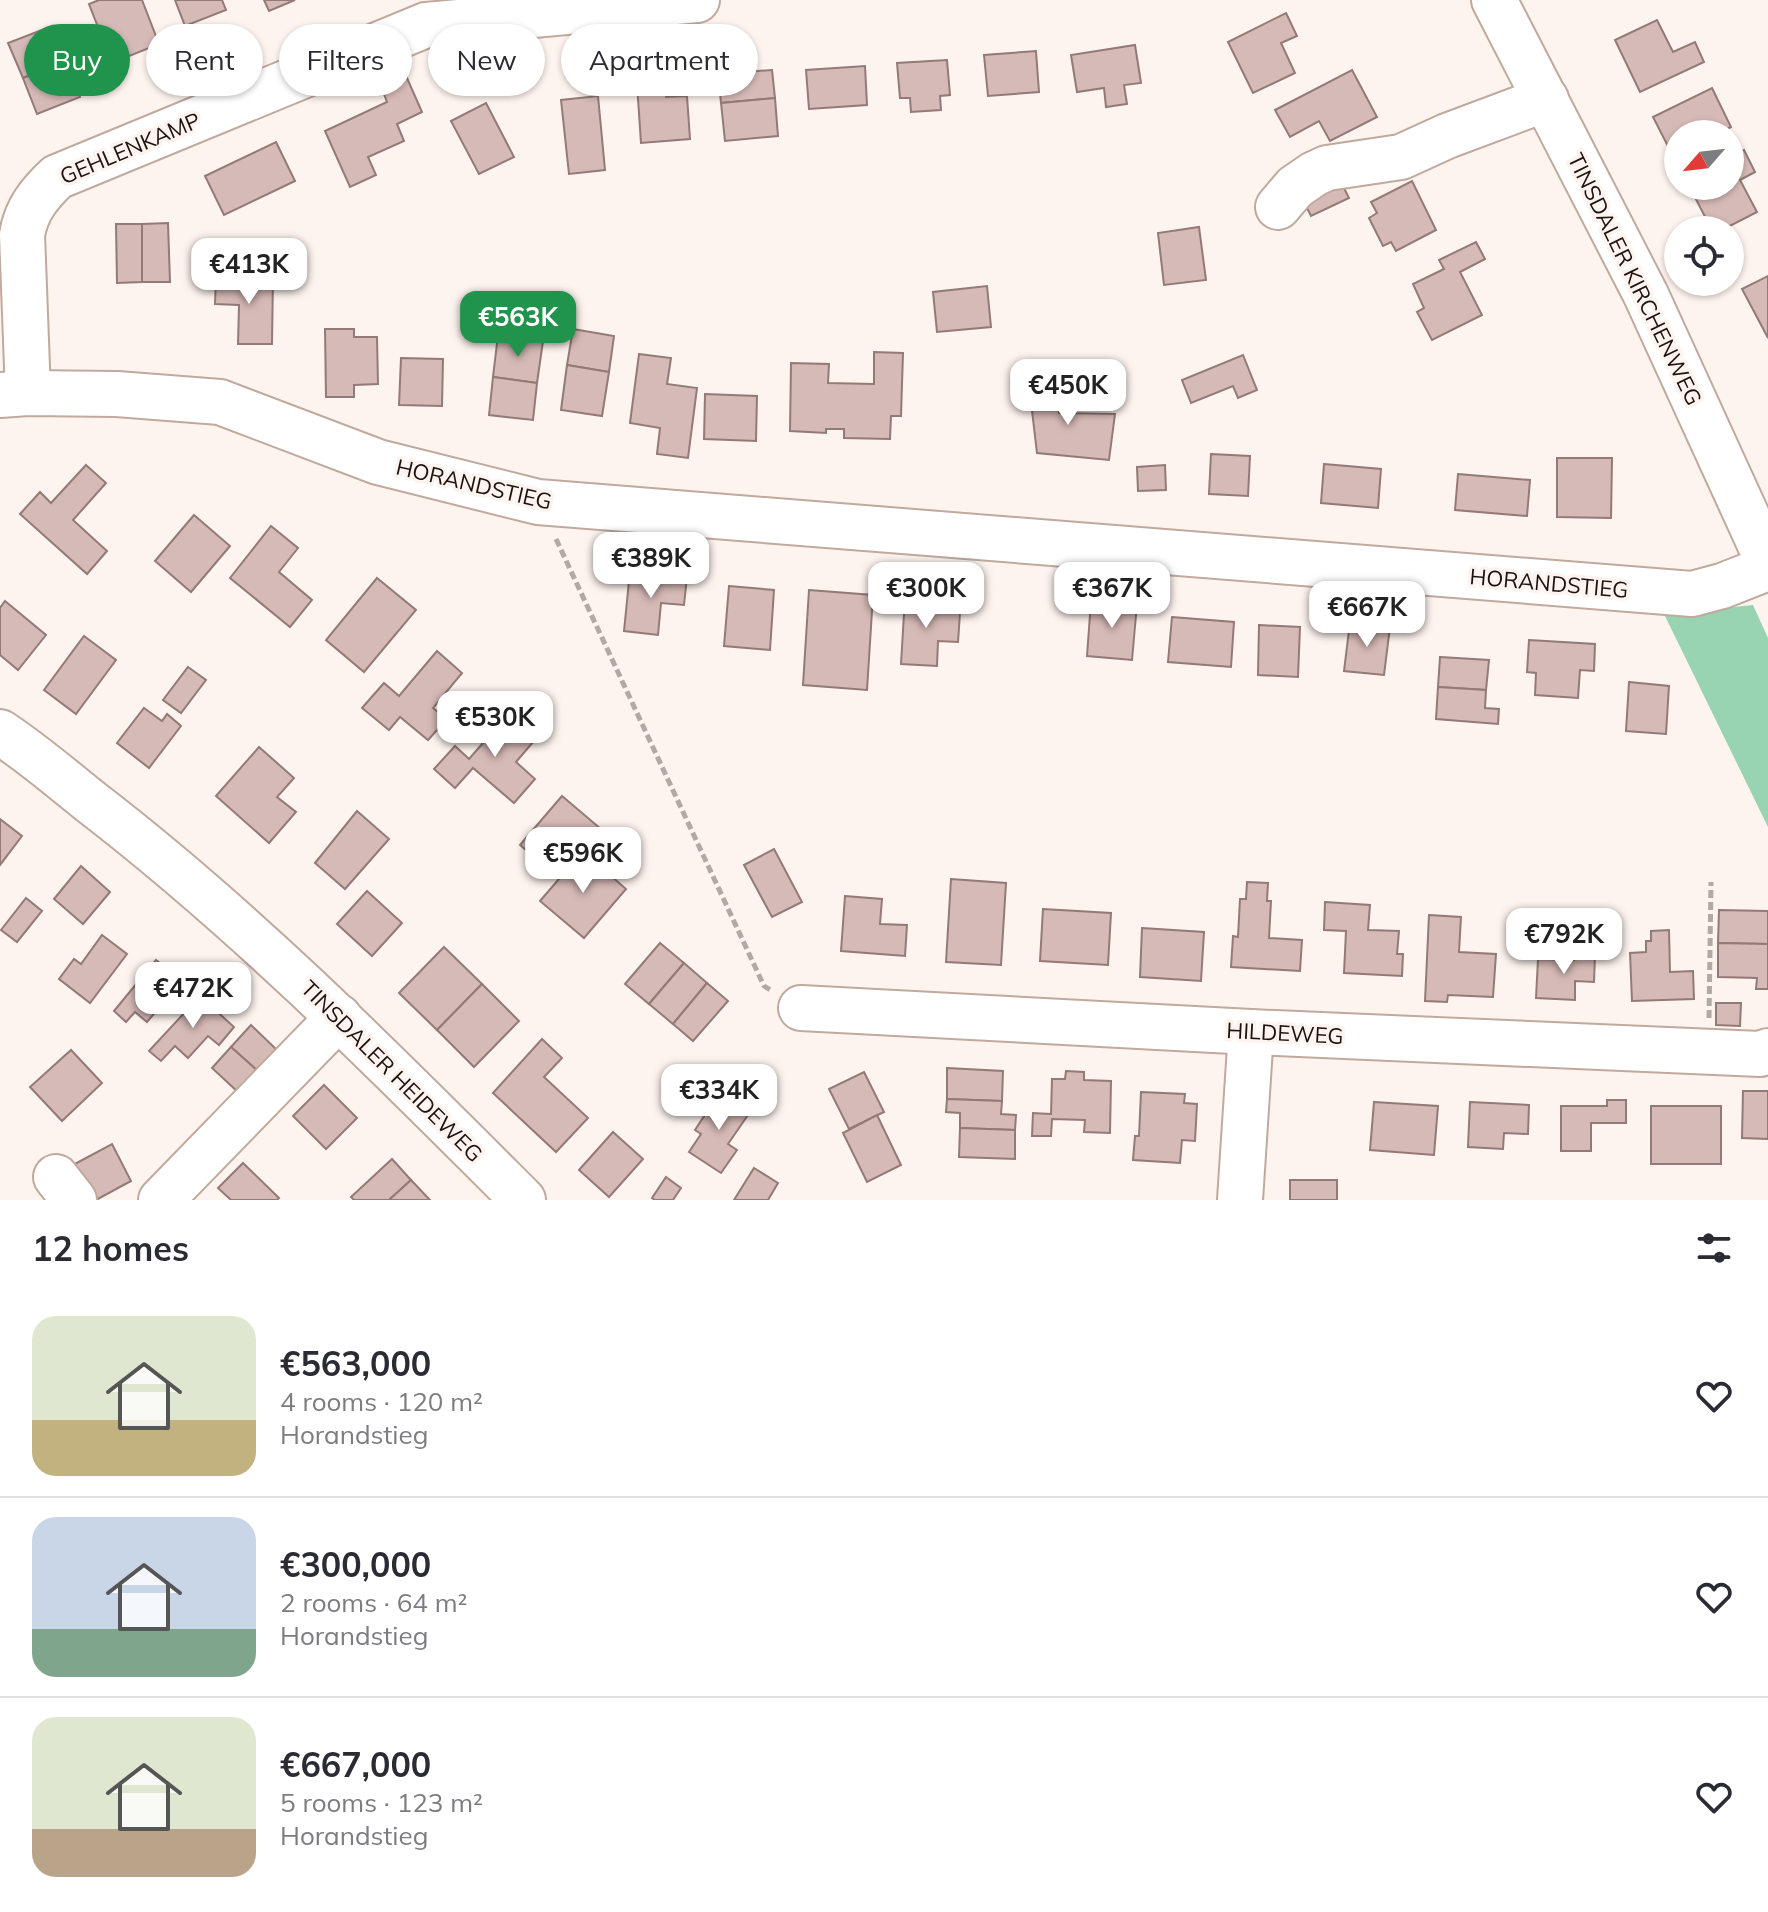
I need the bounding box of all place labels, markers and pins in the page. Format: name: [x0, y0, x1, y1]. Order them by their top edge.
pin: €413K: [193, 238, 305, 306]
pin: €563K: [462, 291, 574, 359]
pin: €450K: [1012, 359, 1124, 427]
pin: €389K: [595, 532, 707, 600]
pin: €300K: [870, 562, 982, 630]
pin: €367K: [1056, 562, 1168, 630]
pin: €667K: [1311, 581, 1423, 649]
pin: €530K: [439, 691, 551, 759]
pin: €596K: [527, 827, 639, 895]
pin: €792K: [1508, 908, 1620, 976]
pin: €472K: [137, 962, 249, 1030]
pin: €334K: [663, 1064, 775, 1132]

